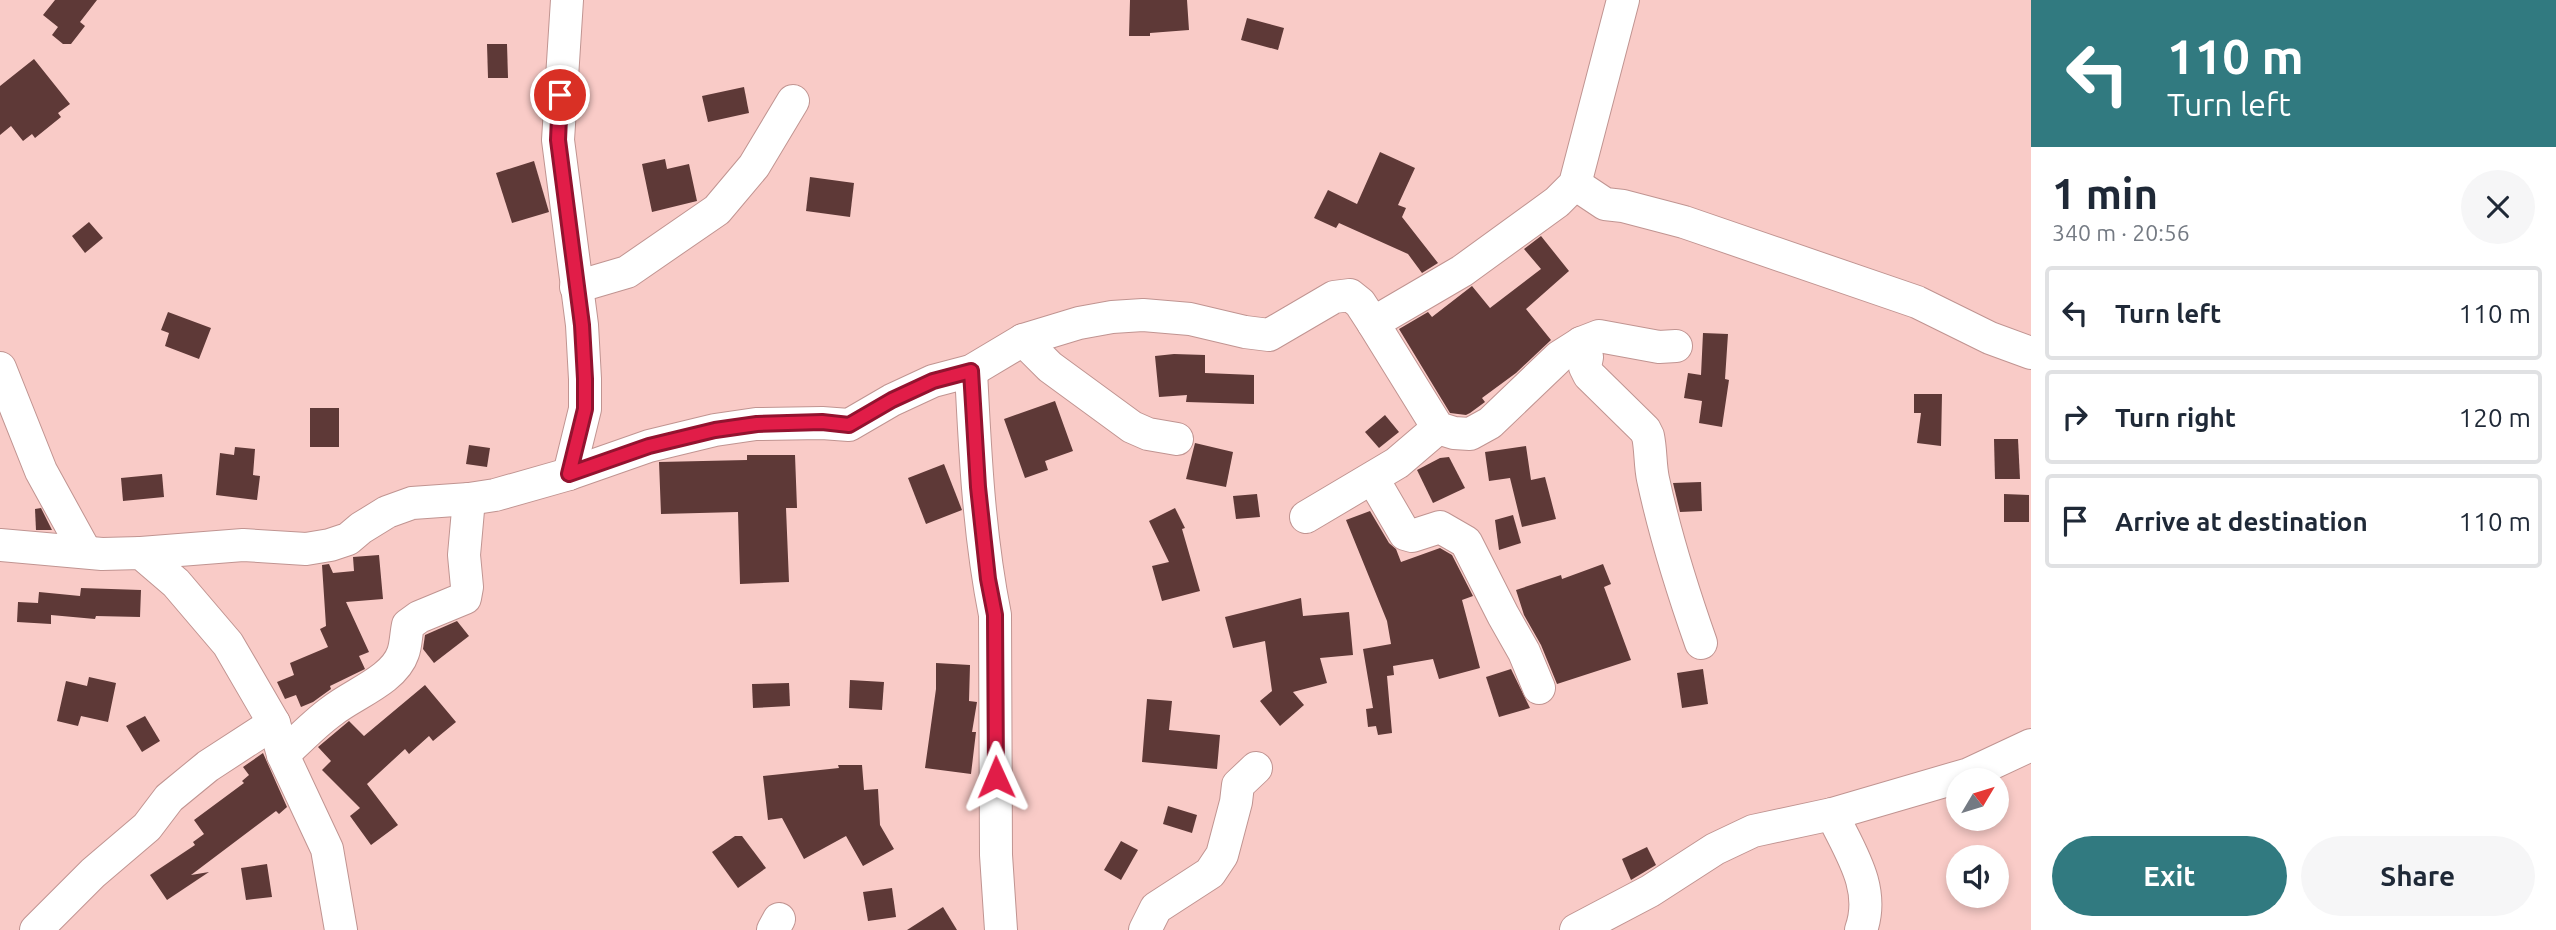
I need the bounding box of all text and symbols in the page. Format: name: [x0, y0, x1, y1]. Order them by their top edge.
icon: left: [2052, 28, 2143, 119]
text: 110 m: [2167, 28, 2304, 83]
pin: [530, 65, 590, 125]
icon: arrive: [541, 76, 579, 114]
text: Turn left: [2167, 86, 2291, 122]
text: 1 min: [2052, 170, 2158, 217]
button: close: [2461, 170, 2535, 244]
text: 340 m · 20:56: [2052, 220, 2190, 245]
icon: left: [2056, 294, 2094, 332]
text: Turn left: [2115, 299, 2221, 328]
text: 110 m: [2459, 299, 2531, 328]
icon: right: [2056, 398, 2094, 436]
text: Turn right: [2115, 403, 2236, 432]
text: 120 m: [2459, 403, 2531, 432]
icon: arrive: [2056, 502, 2094, 540]
text: Arrive at destination: [2115, 507, 2368, 536]
text: 110 m: [2459, 507, 2531, 536]
position arrow: [959, 740, 1033, 814]
north arrow: [1946, 768, 2009, 831]
map controls: [1946, 768, 2009, 908]
button: Exit: [2052, 836, 2287, 916]
button: Share: [2301, 836, 2535, 916]
button: sound: [1946, 845, 2009, 908]

